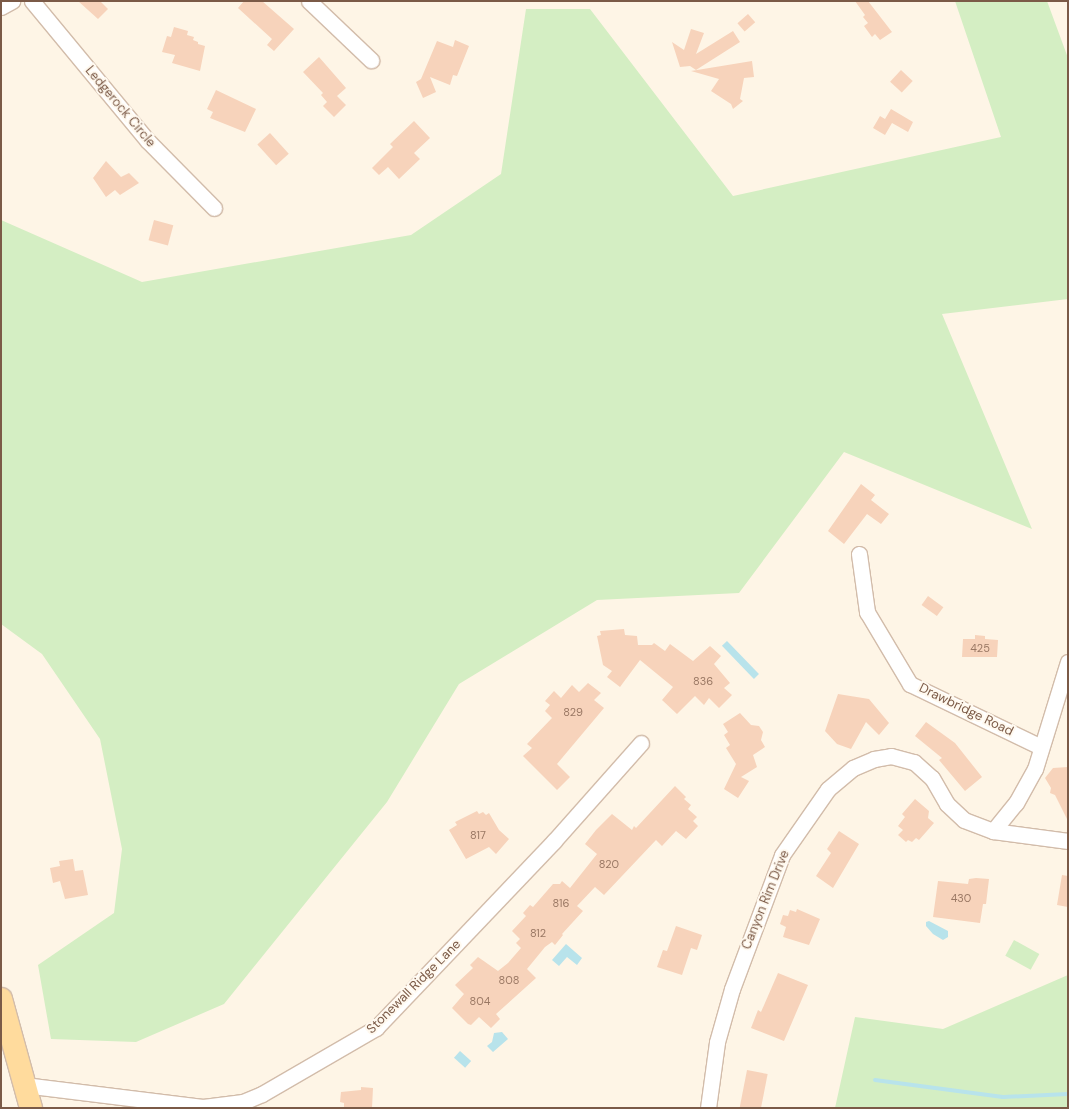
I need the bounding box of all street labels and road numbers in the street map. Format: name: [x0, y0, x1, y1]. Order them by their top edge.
street label: Ledgerock Circle: [82, 63, 158, 151]
street label: Drawbridge Road: [916, 680, 1016, 740]
street label: Canyon Rim Drive: [739, 848, 793, 952]
street label: Stonewall Ridge Lane: [364, 937, 464, 1037]

